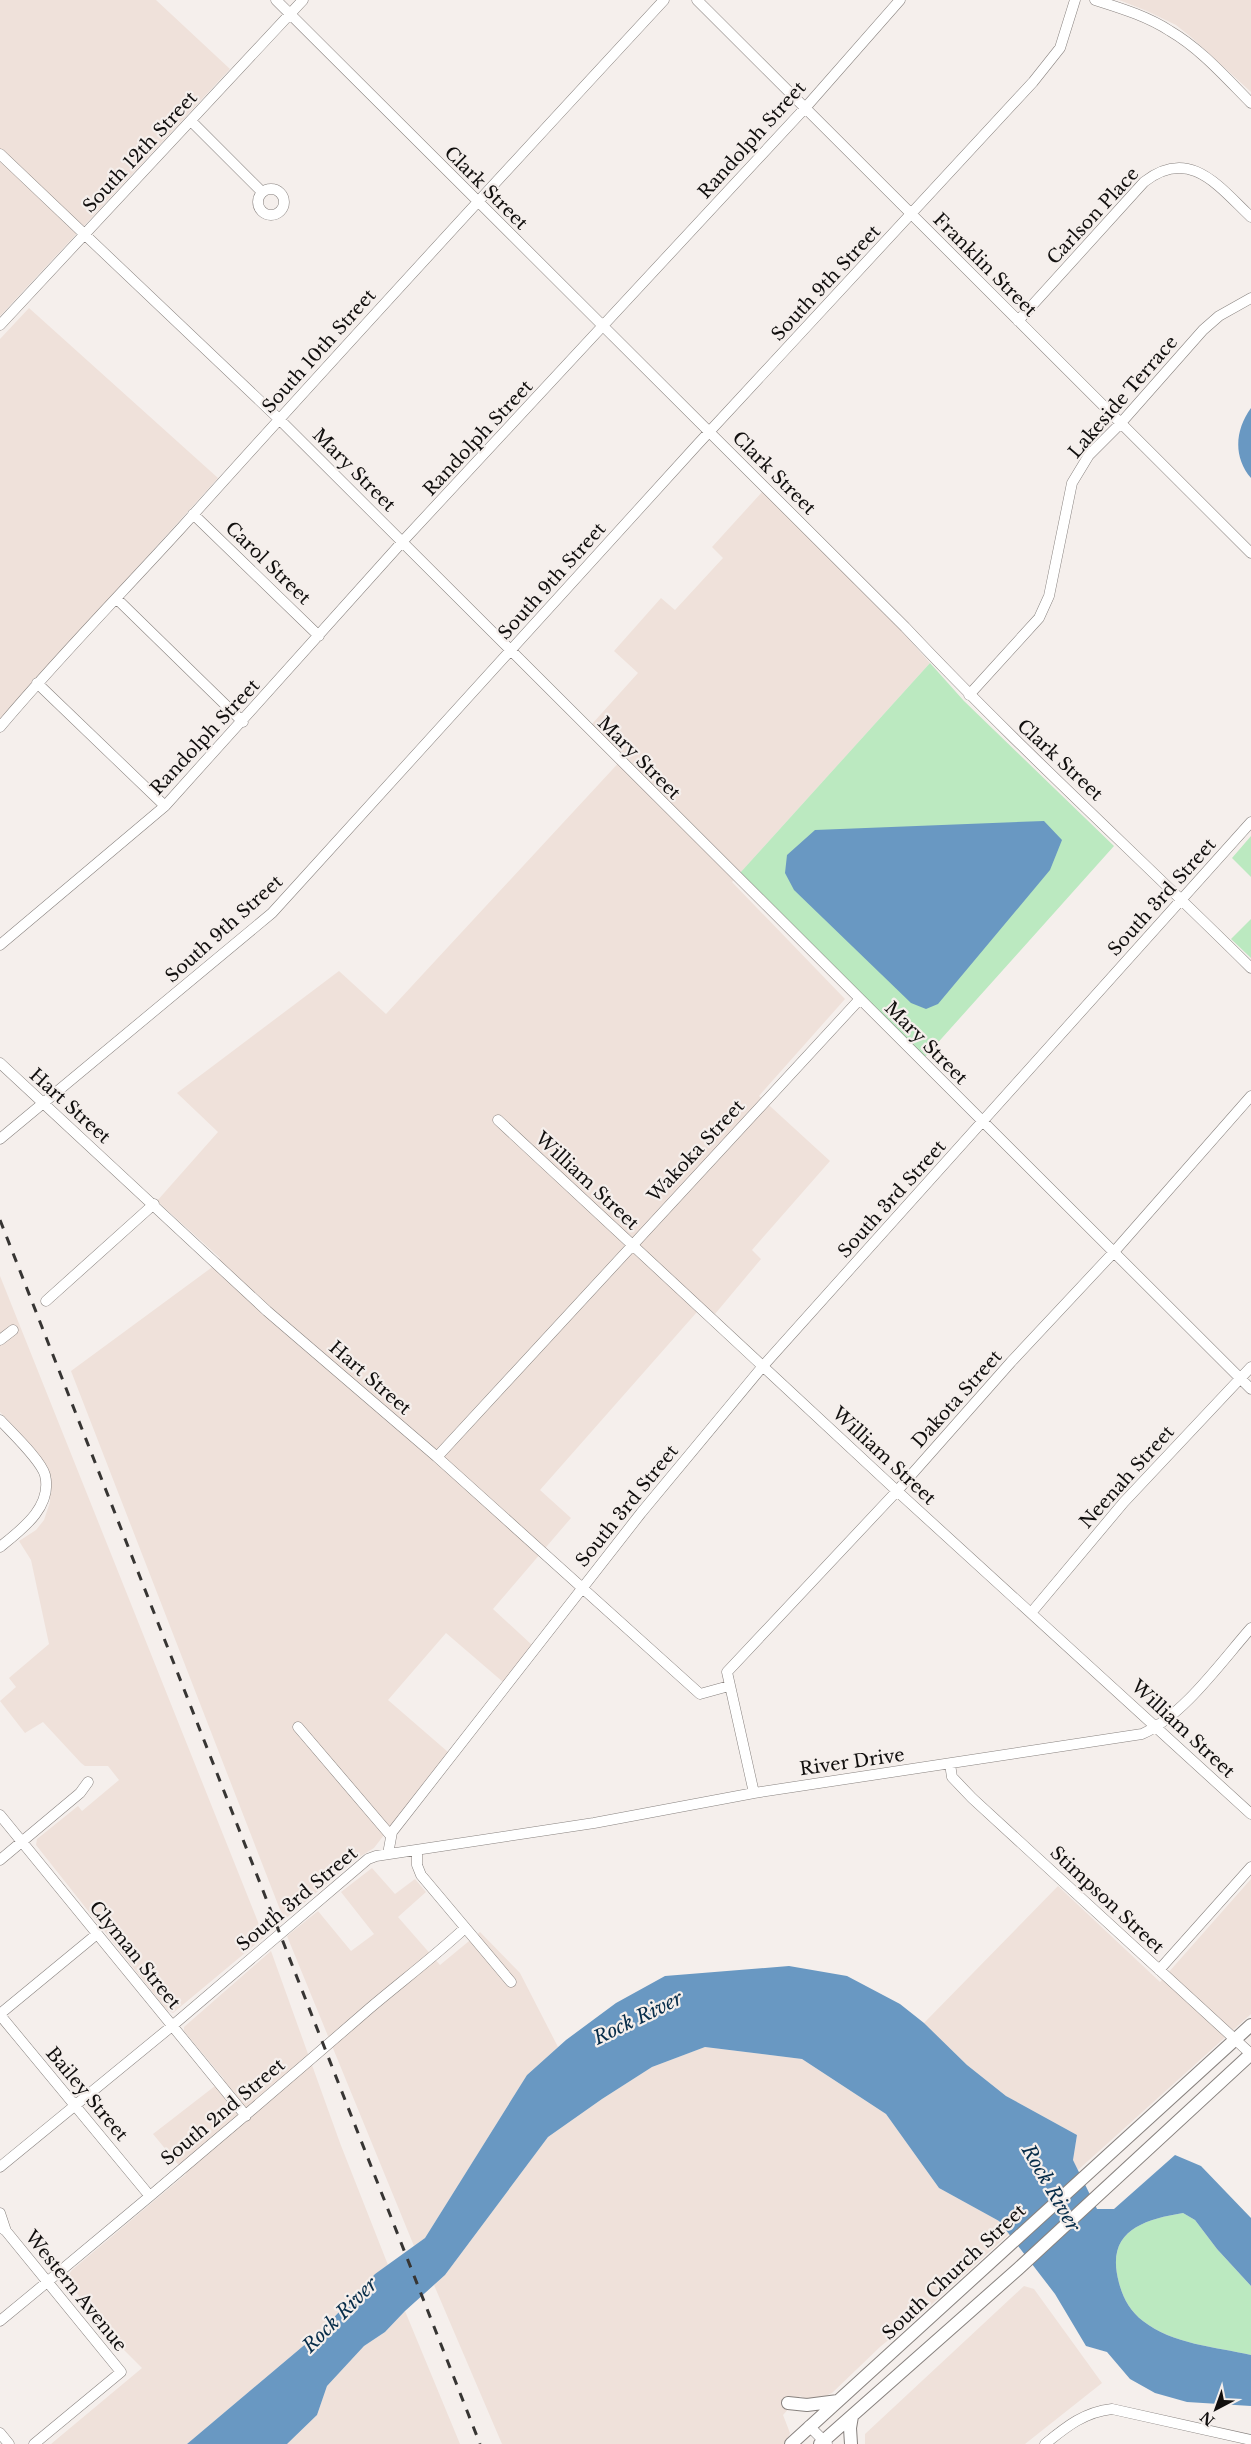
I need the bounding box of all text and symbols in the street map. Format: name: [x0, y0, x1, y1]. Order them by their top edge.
street label: Randolph Street: [694, 77, 811, 203]
street label: South 12th Street: [78, 87, 202, 217]
street label: Clark Street: [440, 142, 532, 234]
street label: Carlson Place: [1042, 163, 1144, 269]
street label: Franklin Street: [929, 209, 1042, 322]
street label: South 9th Street: [767, 221, 885, 345]
street label: South 10th Street: [258, 284, 381, 418]
street label: Lakeside Terrace: [1064, 331, 1182, 463]
street label: Randolph Street: [419, 375, 537, 500]
street label: Mary Street: [308, 424, 400, 516]
street label: Clark Street: [728, 427, 820, 519]
street label: Carol Street: [221, 517, 315, 609]
street label: South 9th Street: [494, 518, 610, 644]
street label: Randolph Street: [146, 674, 264, 799]
street label: Mary Street: [593, 712, 685, 804]
street label: Clark Street: [1013, 715, 1107, 805]
street label: South 3rd Street: [1103, 833, 1221, 960]
street label: South 9th Street: [161, 871, 287, 987]
street label: Mary Street: [880, 997, 972, 1089]
street label: Hart Street: [25, 1064, 115, 1148]
street label: Wakoka Street: [642, 1095, 749, 1207]
street label: William Street: [530, 1127, 643, 1235]
street label: South 3rd Street: [833, 1135, 951, 1262]
street label: Hart Street: [325, 1336, 416, 1420]
street label: Dakota Street: [907, 1345, 1007, 1452]
street label: William Street: [827, 1402, 940, 1510]
street label: Neenah Street: [1075, 1421, 1179, 1533]
street label: South 3rd Street: [571, 1440, 683, 1571]
street label: William Street: [1126, 1675, 1239, 1783]
street label: River Drive: [798, 1744, 906, 1780]
street label: South 3rd Street: [232, 1842, 362, 1956]
street label: Stimpson Street: [1046, 1842, 1169, 1959]
street label: Clyman Street: [85, 1897, 185, 2014]
water label: Rock River: [589, 1986, 687, 2050]
street label: Bailey Street: [41, 2042, 133, 2146]
street label: South 2nd Street: [157, 2054, 289, 2170]
water label: Rock River: [1016, 2140, 1086, 2237]
street label: South Church Street: [878, 2200, 1031, 2344]
street label: Western Avenue: [20, 2225, 132, 2356]
water label: Rock River: [297, 2272, 383, 2358]
north arrow: [1191, 2384, 1241, 2434]
text: N: [1197, 2408, 1218, 2430]

